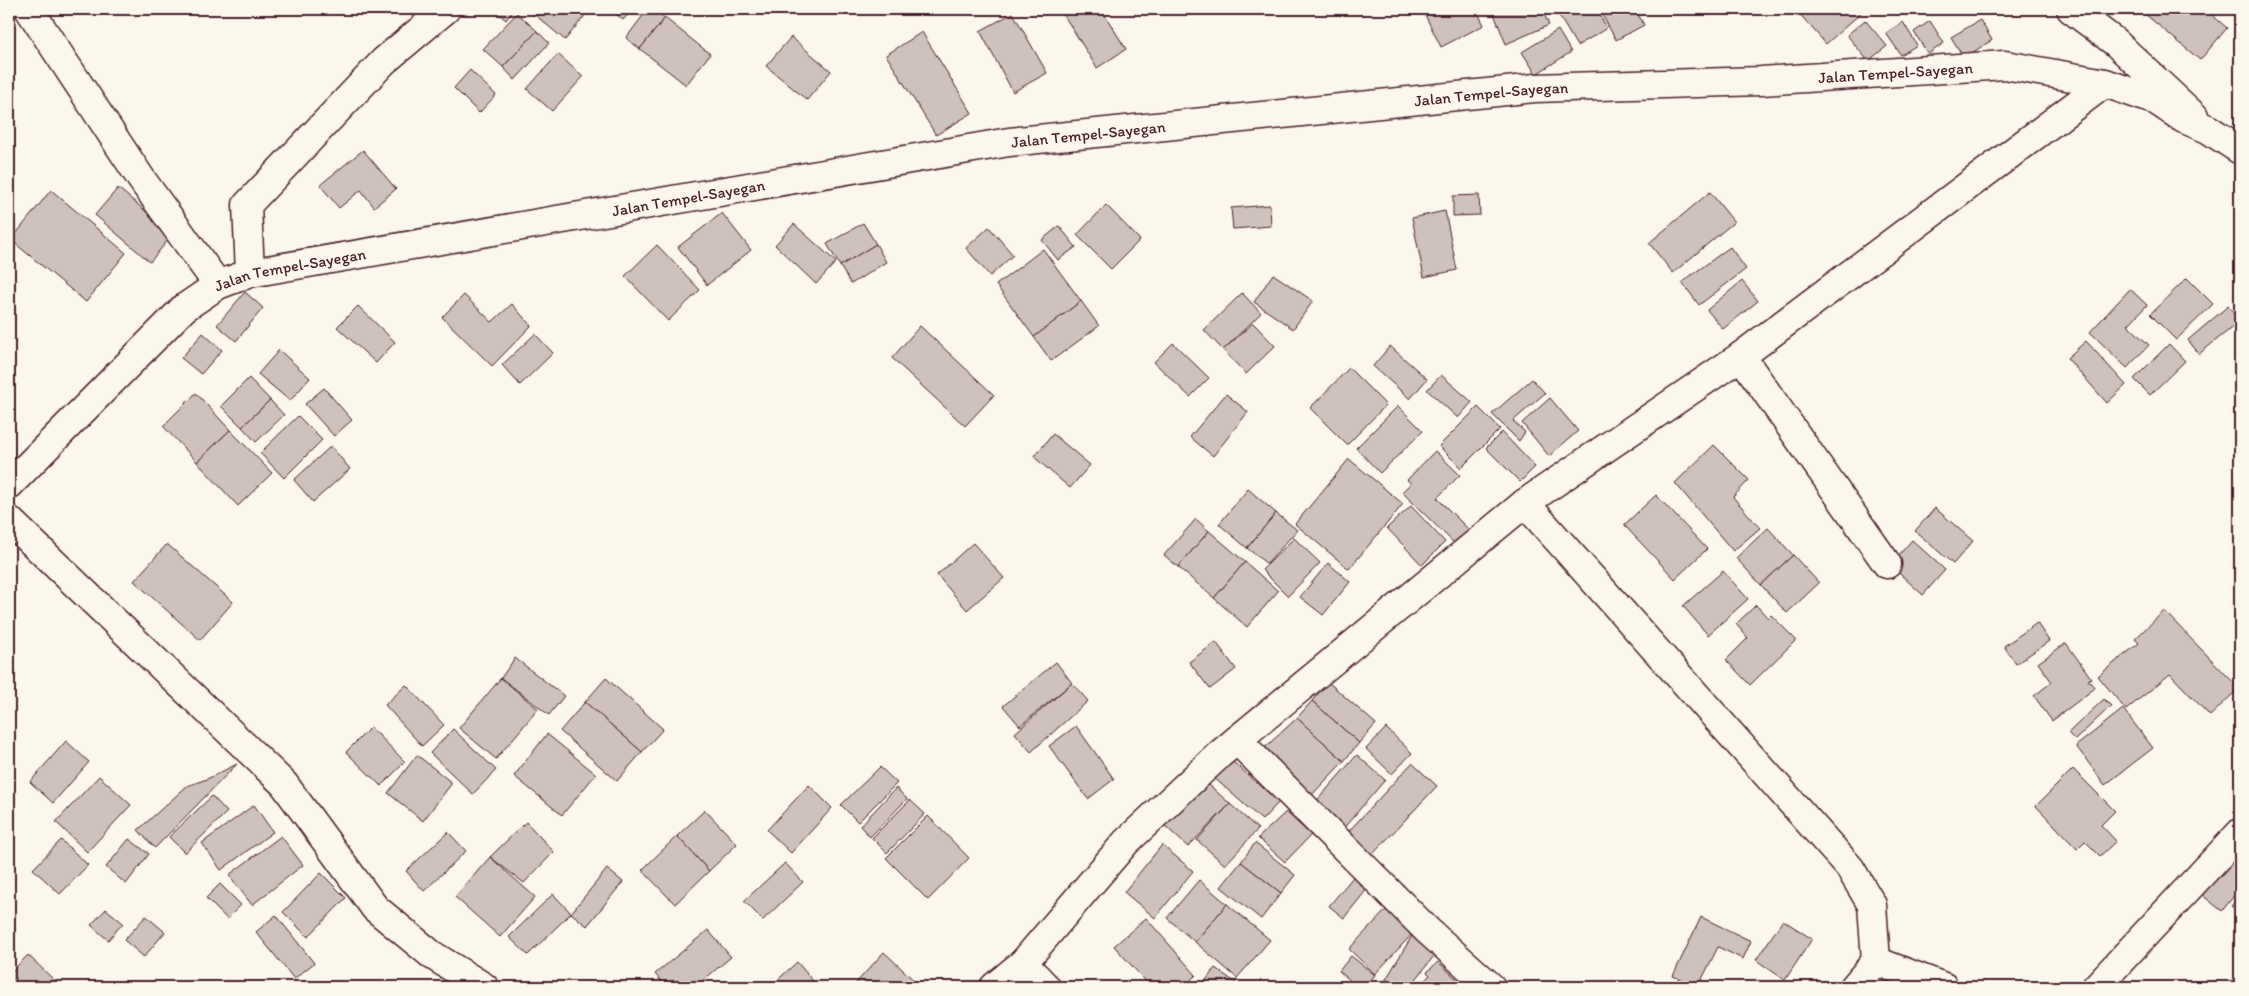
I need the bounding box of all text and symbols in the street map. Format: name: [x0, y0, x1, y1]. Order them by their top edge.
street label: Jalan Tempel-Sayegan: [1818, 58, 1974, 87]
street label: Jalan Tempel-Sayegan: [1413, 77, 1569, 110]
street label: Jalan Tempel-Sayegan: [1010, 116, 1167, 151]
street label: Jalan Tempel-Sayegan: [610, 175, 767, 220]
street label: Jalan Tempel-Sayegan: [211, 244, 368, 295]

